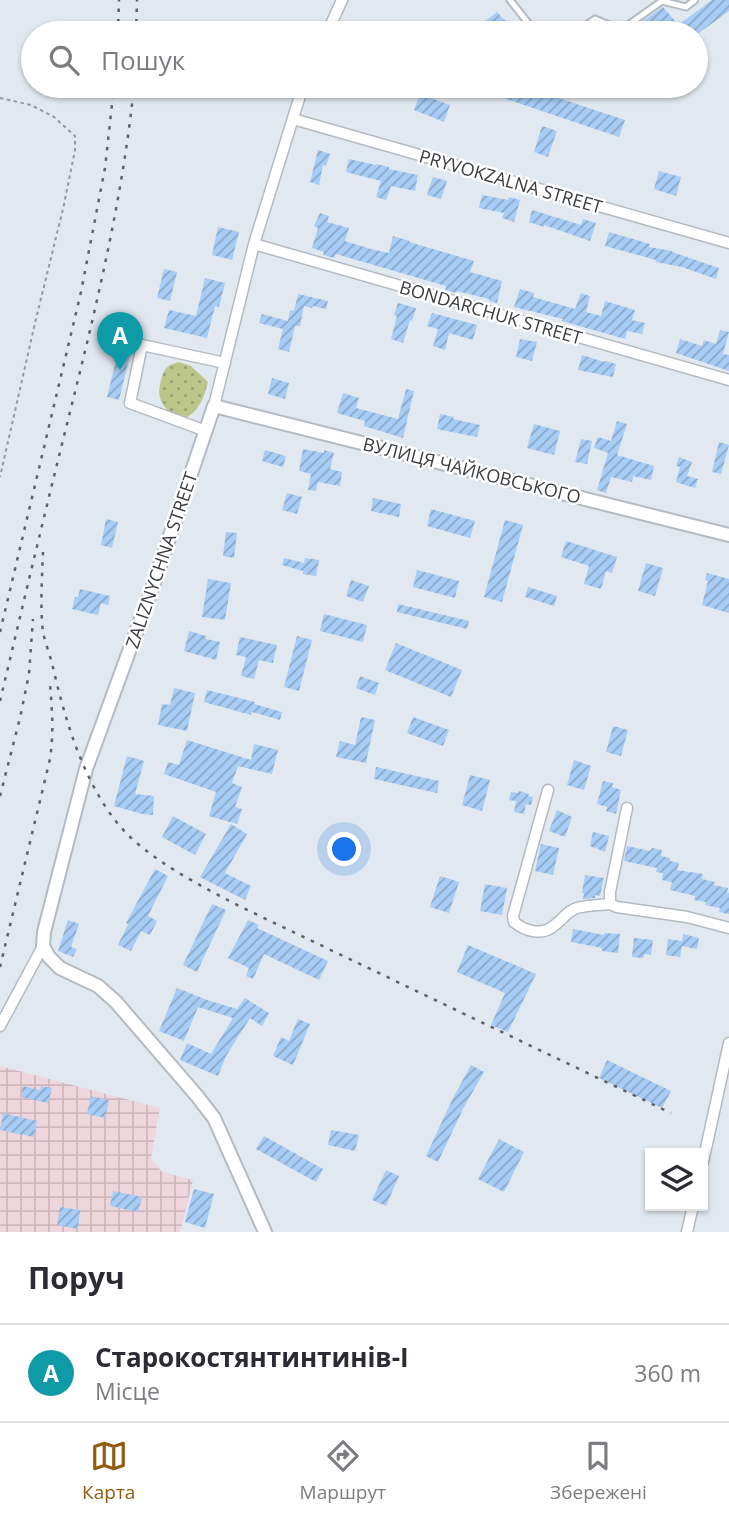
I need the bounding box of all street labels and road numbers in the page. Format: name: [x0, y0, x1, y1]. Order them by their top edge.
street label: PRYVOKZALNA STREET: [417, 143, 605, 219]
street label: BONDARCHUK STREET: [397, 274, 585, 350]
street label: ВУЛИЦЯ ЧАЙКОВСЬКОГО: [361, 431, 583, 509]
street label: ZALIZNYCHNA STREET: [120, 469, 202, 651]

